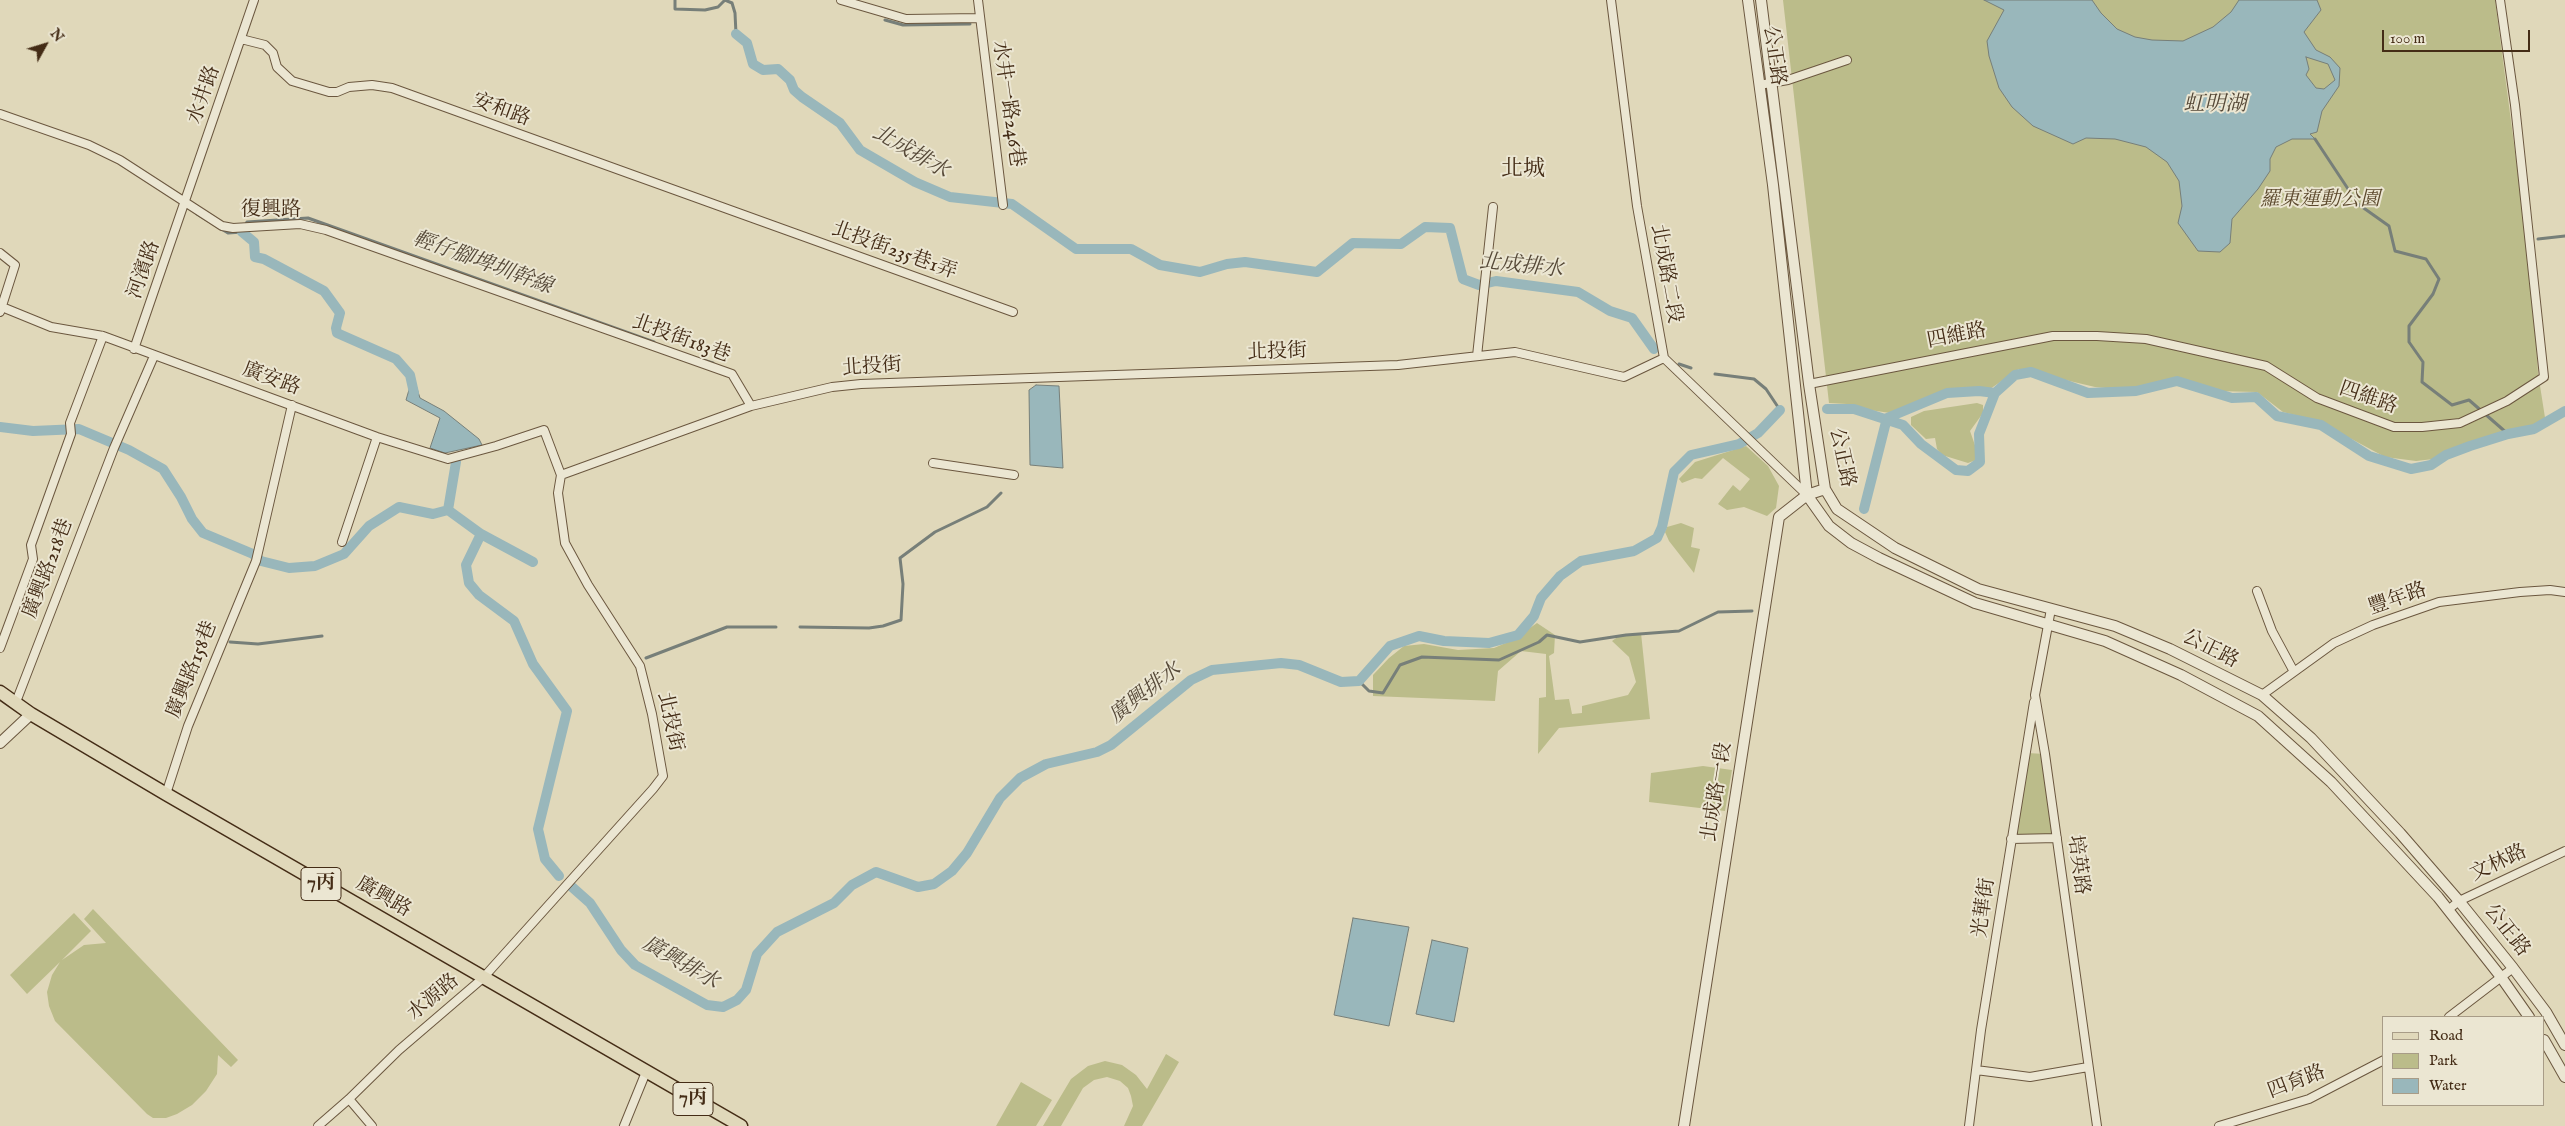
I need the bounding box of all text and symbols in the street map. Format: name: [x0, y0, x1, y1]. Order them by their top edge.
north arrow: [20, 20, 70, 70]
scale bar: [2385, 20, 2532, 52]
text: N: [46, 25, 67, 46]
street label: 公正路: [1757, 25, 1789, 87]
text: 100 m: [2390, 29, 2425, 48]
street label: 水井一路246巷: [986, 39, 1028, 169]
street label: 水井路: [184, 63, 226, 127]
street label: 安和路: [469, 89, 533, 133]
water label: 虹明湖: [2184, 93, 2246, 119]
water label: 北成排水: [867, 121, 953, 185]
district label: 北城: [1501, 157, 1545, 183]
park label: 羅東運動公園: [2260, 189, 2380, 213]
street label: 復興路: [241, 199, 301, 223]
street label: 北投街235巷1弄: [828, 218, 960, 286]
street label: 北成路二段: [1644, 223, 1686, 325]
water label: 輕仔腳埤圳幹線: [409, 227, 555, 301]
street label: 河濱路: [124, 238, 166, 302]
water label: 北成排水: [1478, 250, 1564, 284]
street label: 北投街183巷: [629, 311, 733, 369]
street label: 四維路: [1925, 319, 1989, 355]
street label: 北投街: [1247, 340, 1307, 366]
street label: 北投街: [841, 354, 903, 382]
street label: 廣安路: [239, 358, 303, 402]
street label: 四維路: [2336, 378, 2400, 420]
street label: 公正路: [1823, 426, 1859, 490]
street label: 廣興路218巷: [19, 516, 79, 622]
street label: 豐年路: [2366, 579, 2430, 621]
street label: 廣興路158巷: [163, 618, 223, 722]
street label: 公正路: [2178, 626, 2242, 674]
water label: 廣興排水: [1105, 658, 1187, 730]
street label: 北投街: [651, 690, 687, 754]
street label: 北成路一段: [1698, 741, 1738, 843]
street label: 培英路: [2061, 834, 2093, 896]
street label: 文林路: [2467, 840, 2531, 888]
road number: 7丙: [301, 868, 341, 901]
street label: 廣興路: [351, 873, 415, 923]
street label: 光華街: [1969, 877, 2001, 939]
street label: 公正路: [2478, 900, 2534, 962]
water label: 廣興排水: [637, 932, 723, 996]
street label: 水源路: [403, 970, 465, 1026]
legend: [2382, 1016, 2545, 1106]
text: Road: [2429, 1026, 2463, 1045]
text: Park: [2429, 1051, 2458, 1070]
street label: 四育路: [2265, 1061, 2329, 1105]
text: Water: [2429, 1076, 2466, 1095]
road number: 7丙: [673, 1082, 713, 1116]

